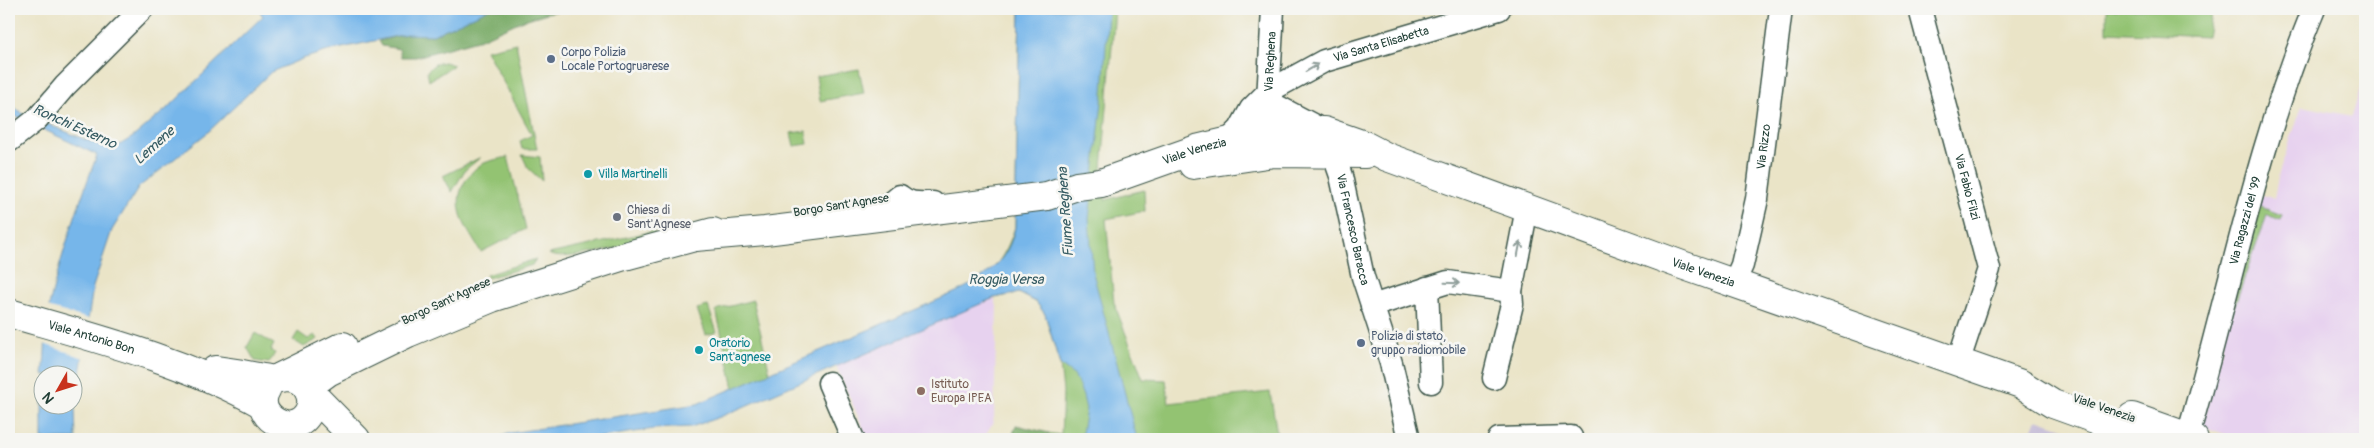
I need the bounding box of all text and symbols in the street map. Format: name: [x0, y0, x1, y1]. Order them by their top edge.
street label: Via Santa Elisabetta: [1332, 23, 1431, 66]
street label: Via Reghena: [1261, 31, 1280, 92]
place label: Corpo Polizia Locale Portogruarese: [561, 45, 669, 74]
marker: Corpo Polizia Locale Portogruarese: [545, 53, 557, 65]
one-way arrow: [1304, 63, 1318, 73]
water label: Ronchi Esterno: [30, 100, 121, 153]
water label: Lemene: [131, 121, 180, 168]
street label: Via Rizzo: [1754, 123, 1774, 170]
street label: Viale Venezia: [1161, 135, 1228, 169]
street label: Via Fabio Filzi: [1951, 152, 1983, 221]
water label: Fiume Reghena: [1054, 165, 1077, 257]
place label: Villa Martinelli: [598, 167, 667, 182]
marker: Villa Martinelli: [582, 168, 594, 180]
street label: Via Francesco Baracca: [1333, 172, 1372, 288]
street label: Via Ragazzi del '99: [2227, 175, 2265, 267]
street label: Borgo Sant'Agnese: [792, 191, 890, 220]
place label: Chiesa di Sant'Agnese: [627, 203, 691, 232]
marker: Chiesa di Sant'Agnese: [611, 211, 623, 223]
one-way arrow: [1515, 242, 1525, 258]
street label: Viale Venezia: [1669, 255, 1737, 291]
water label: Roggia Versa: [969, 271, 1045, 288]
street label: Borgo Sant'Agnese: [399, 274, 493, 329]
one-way arrow: [1444, 279, 1460, 288]
street label: Viale Antonio Bon: [46, 318, 137, 358]
place label: Polizia di stato, gruppo radiomobile: [1371, 329, 1466, 358]
place label: Oratorio Sant'agnese: [709, 336, 771, 365]
marker: Polizia di stato, gruppo radiomobile: [1355, 337, 1367, 349]
marker: Oratorio Sant'agnese: [693, 344, 705, 356]
north arrow: [32, 366, 82, 416]
place label: Istituto Europa IPEA: [931, 377, 992, 406]
marker: Istituto Europa IPEA: [915, 385, 927, 397]
text: N: [39, 389, 58, 407]
street label: Viale Venezia: [2070, 391, 2138, 426]

